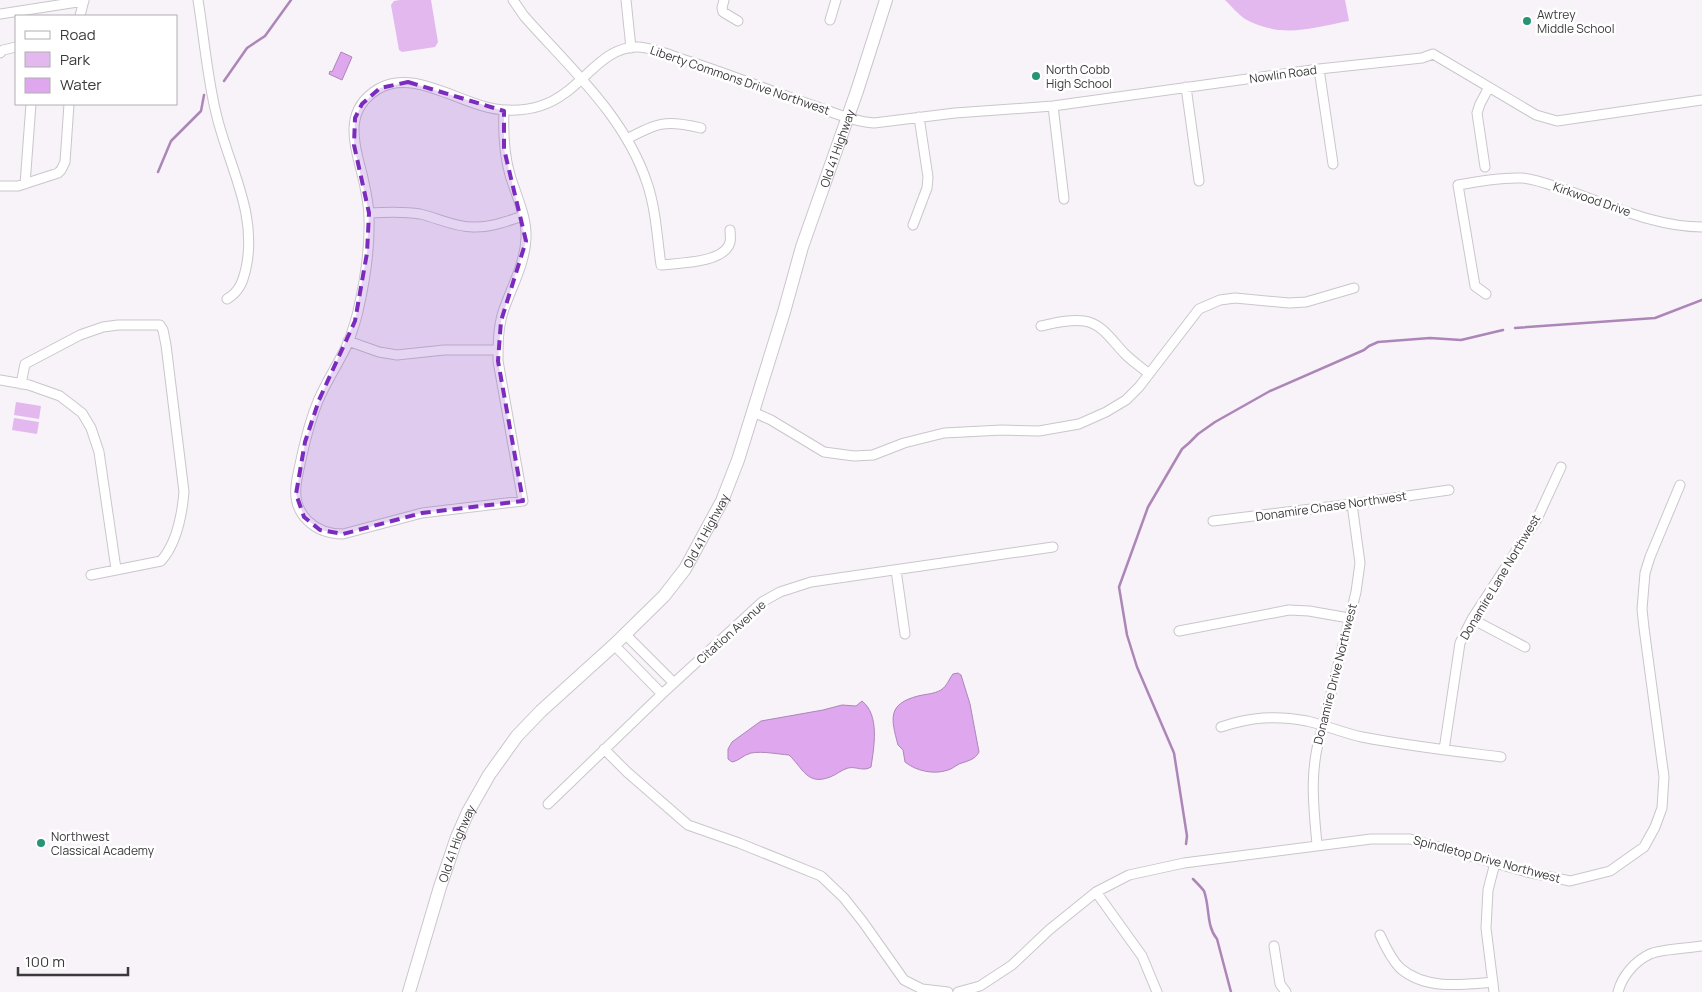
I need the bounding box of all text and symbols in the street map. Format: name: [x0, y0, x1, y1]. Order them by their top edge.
place label: Awtrey Middle School: [1537, 6, 1615, 37]
legend: [15, 15, 178, 105]
marker: Awtrey Middle School: [1521, 15, 1533, 27]
text: Road: [60, 24, 96, 45]
street label: Liberty Commons Drive Northwest: [648, 41, 832, 119]
text: Park: [60, 49, 90, 70]
place label: North Cobb High School: [1046, 61, 1112, 92]
street label: Nowlin Road: [1248, 61, 1318, 87]
marker: North Cobb High School: [1030, 70, 1042, 82]
text: Water: [60, 74, 102, 95]
street label: Old 41 Highway: [815, 106, 859, 190]
street label: Kirkwood Drive: [1551, 178, 1633, 220]
street label: Donamire Chase Northwest: [1254, 487, 1408, 525]
street label: Old 41 Highway: [679, 491, 733, 571]
street label: Donamire Lane Northwest: [1456, 511, 1544, 643]
street label: Citation Avenue: [693, 596, 769, 668]
street label: Donamire Drive Northwest: [1309, 602, 1361, 746]
street label: Old 41 Highway: [434, 801, 479, 885]
place label: Northwest Classical Academy: [51, 828, 155, 859]
street label: Spindletop Drive Northwest: [1412, 831, 1563, 887]
marker: Northwest Classical Academy: [35, 837, 47, 849]
scale bar: [18, 944, 128, 976]
text: 100 m: [25, 951, 65, 972]

